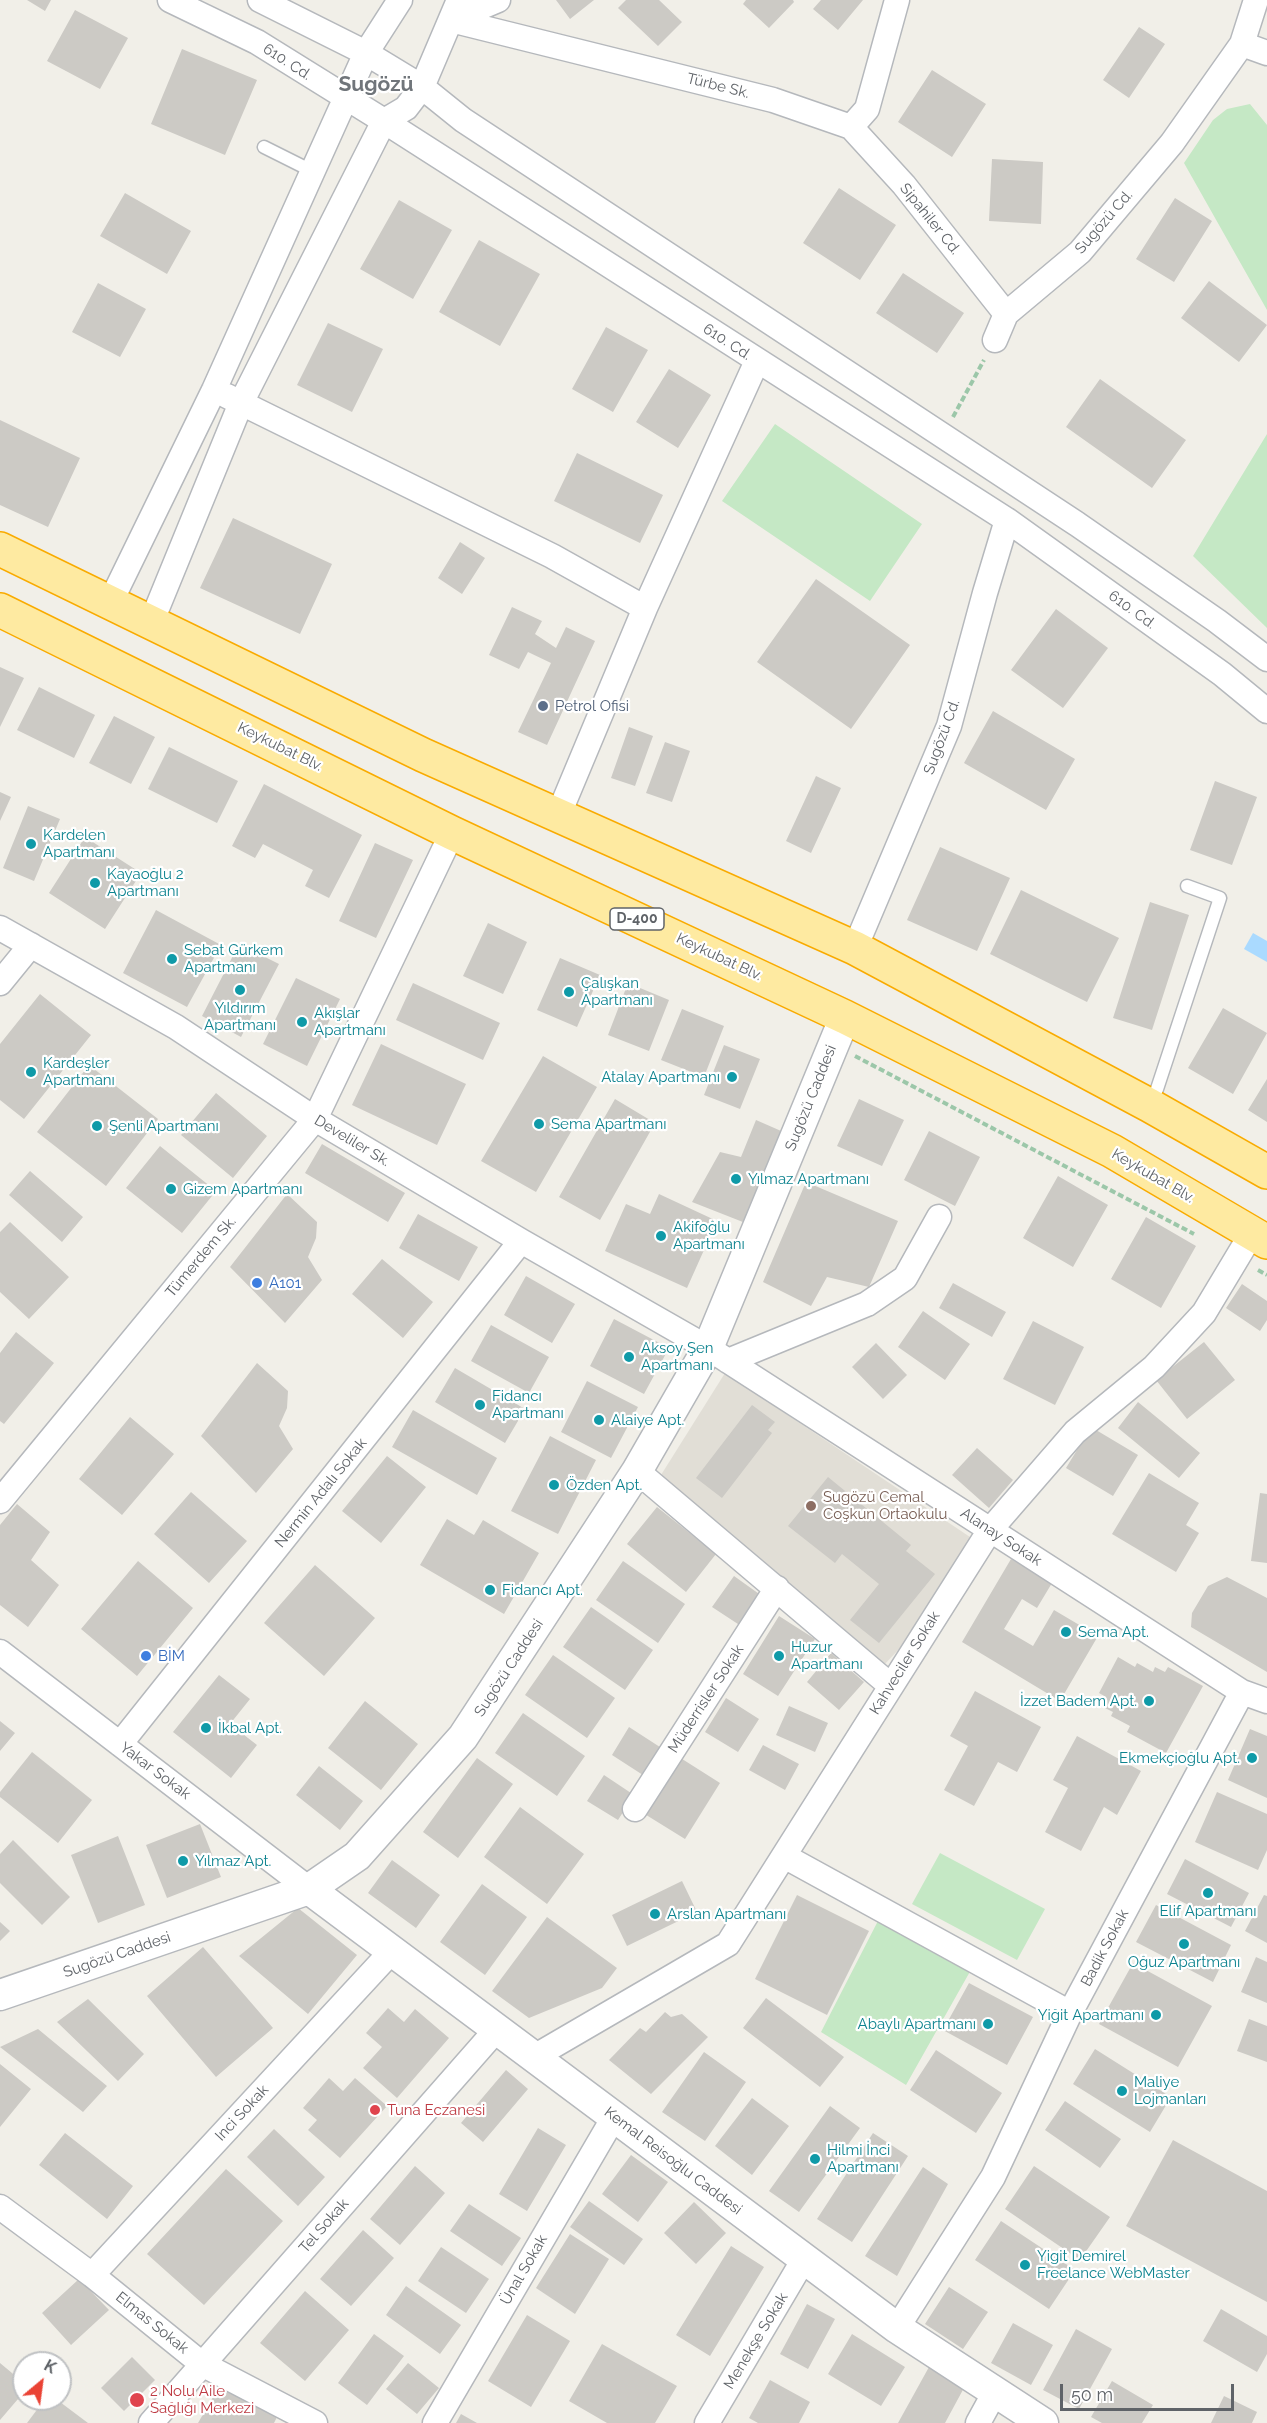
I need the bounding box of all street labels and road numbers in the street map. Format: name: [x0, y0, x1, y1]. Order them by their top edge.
street label: 610. Cd.: [260, 40, 314, 84]
street label: Türbe Sk.: [685, 70, 751, 102]
street label: Sipahiler Cd.: [896, 180, 964, 258]
street label: Sugözü Cd.: [1071, 186, 1137, 258]
street label: 610. Cd.: [700, 320, 754, 364]
street label: 610. Cd.: [1105, 587, 1159, 633]
street label: Sugözü Cd.: [920, 697, 964, 777]
street label: Keykubat Blv.: [234, 719, 326, 775]
road number: D-400: [610, 908, 664, 930]
street label: Keykubat Blv.: [673, 929, 765, 985]
street label: Sugözü Caddesi: [782, 1042, 840, 1154]
street label: Develiler Sk.: [311, 1111, 393, 1171]
street label: Keykubat Blv.: [1108, 1145, 1198, 1207]
street label: Tümerdem Sk.: [162, 1213, 240, 1301]
street label: Nermin Adalı Sokak: [271, 1435, 371, 1551]
street label: Alanay Sokak: [957, 1504, 1045, 1570]
street label: Kahveciler Sokak: [866, 1608, 944, 1718]
street label: Sugözü Caddesi: [471, 1616, 547, 1720]
street label: Müderrisler Sokak: [664, 1642, 748, 1756]
street label: Yakar Sokak: [116, 1739, 194, 1803]
street label: Badik Sokak: [1077, 1906, 1133, 1990]
street label: Sugözü Caddesi: [61, 1928, 173, 1982]
street label: Inci Sokak: [212, 2081, 272, 2145]
street label: Kemal Reisoğlu Caddesi: [600, 2103, 746, 2219]
street label: Tel Sokak: [295, 2195, 353, 2257]
street label: Ünal Sokak: [497, 2232, 551, 2308]
street label: Elmas Sokak: [112, 2288, 192, 2358]
street label: Menekşe Sokak: [720, 2290, 792, 2392]

